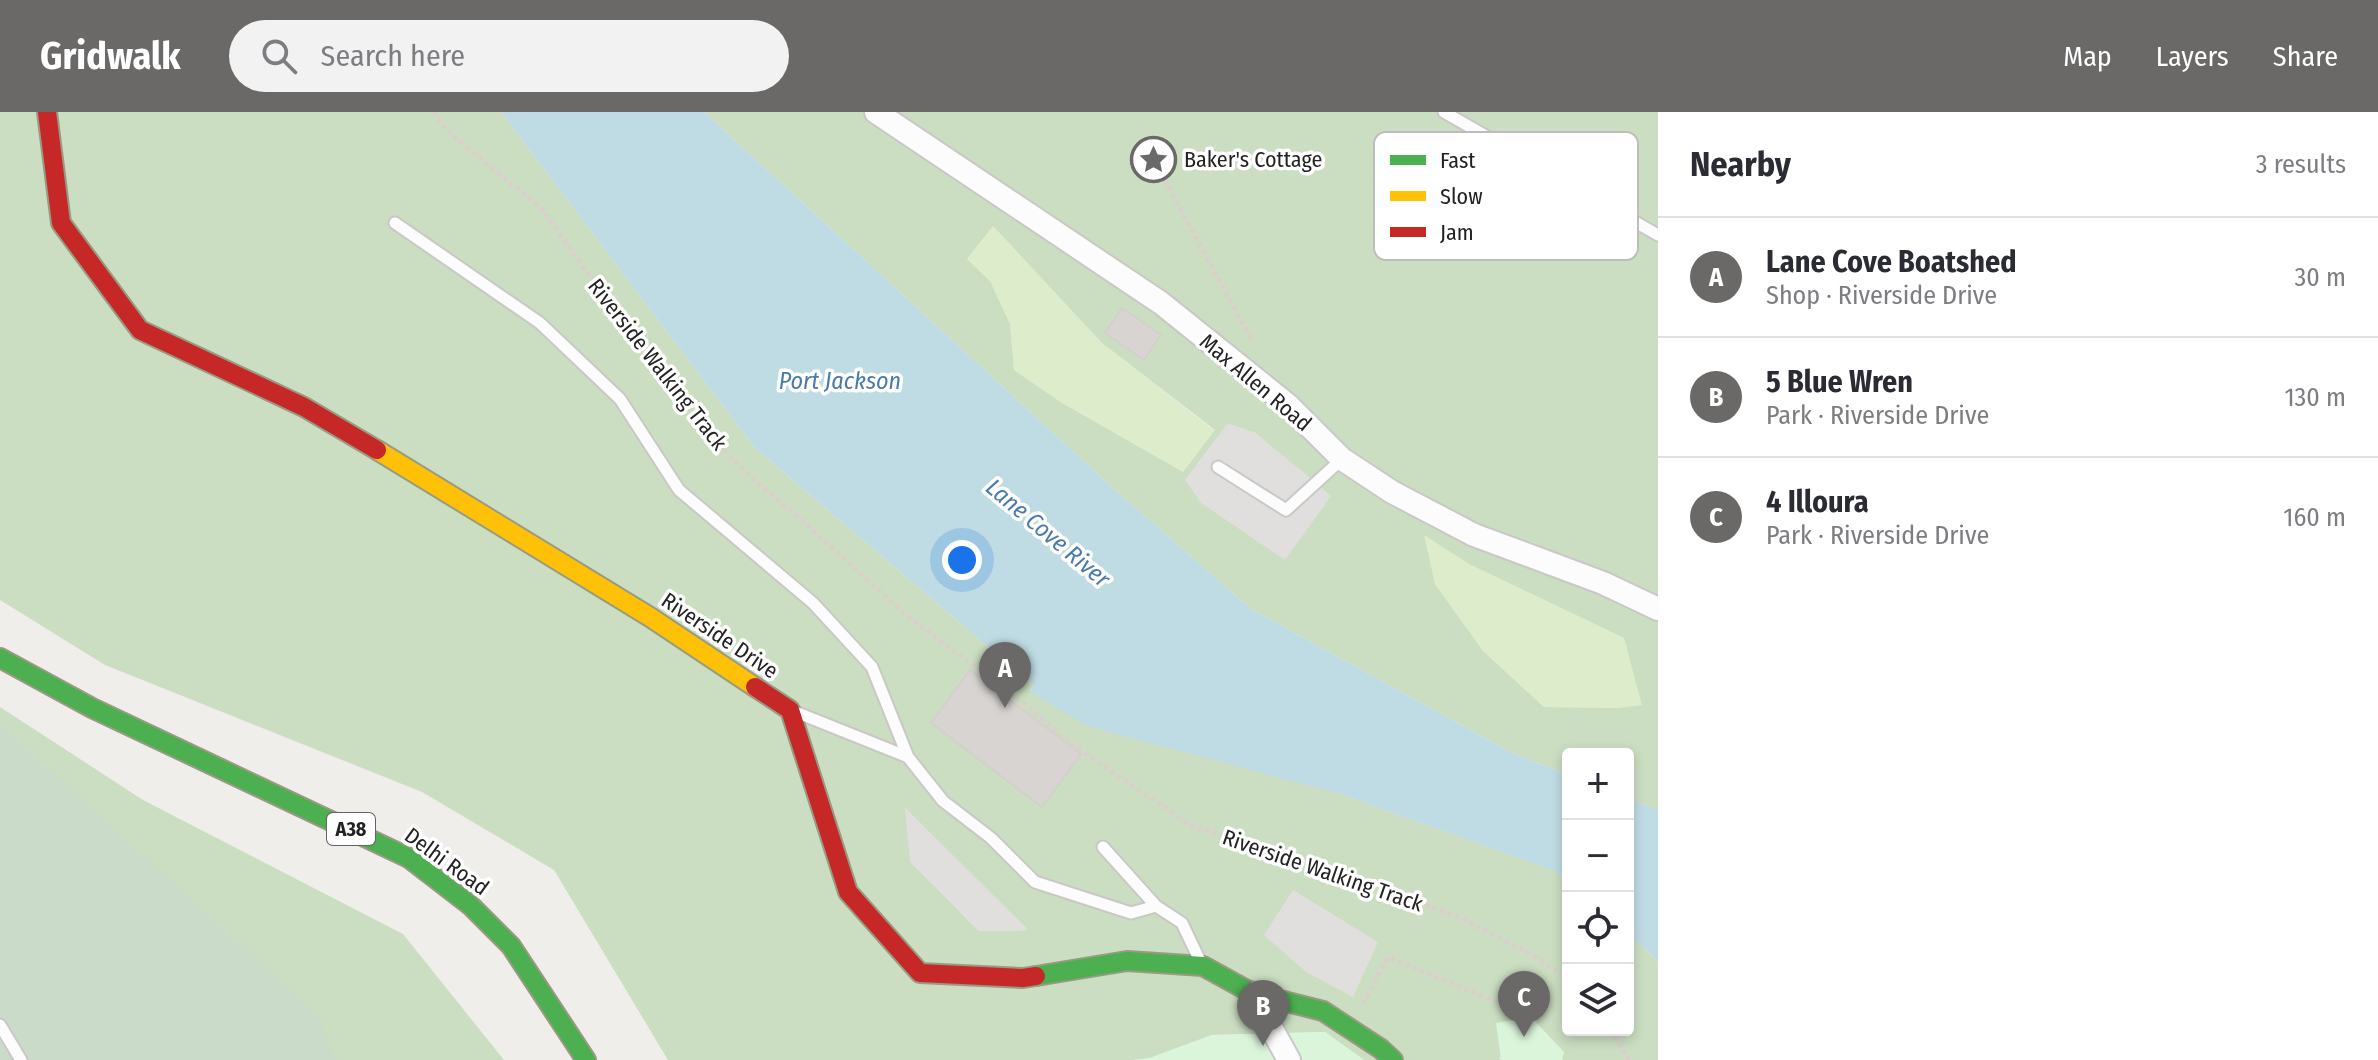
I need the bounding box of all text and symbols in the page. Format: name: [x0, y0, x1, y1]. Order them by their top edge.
search box: [229, 20, 789, 92]
text: Gridwalk: [40, 33, 181, 79]
icon: search: [257, 34, 301, 78]
text: Search here: [321, 38, 465, 74]
text: Map: [2063, 40, 2112, 73]
text: Layers: [2156, 40, 2229, 73]
text: Share: [2273, 40, 2338, 73]
legend: [1374, 132, 1638, 260]
place icon: Baker's Cottage: [1129, 135, 1177, 183]
text: Nearby: [1690, 144, 1791, 185]
place label: Baker's Cottage: [1184, 146, 1322, 173]
text: Fast: [1440, 147, 1476, 174]
text: 3 results: [2256, 149, 2346, 180]
text: Slow: [1440, 183, 1483, 210]
text: Jam: [1440, 219, 1474, 246]
text: Lane Cove Boatshed: [1766, 244, 2017, 280]
text: A: [1709, 262, 1723, 293]
text: 30 m: [2295, 262, 2346, 293]
street label: Riverside Walking Track: [582, 273, 733, 456]
text: Shop · Riverside Drive: [1766, 280, 1997, 311]
street label: Max Allen Road: [1194, 328, 1317, 437]
text: 5 Blue Wren: [1766, 364, 1913, 400]
water label: Port Jackson: [779, 367, 901, 395]
text: B: [1709, 382, 1723, 413]
text: 130 m: [2284, 382, 2346, 413]
text: Park · Riverside Drive: [1766, 400, 1989, 431]
water label: Lane Cove River: [980, 473, 1116, 593]
text: 4 Illoura: [1766, 484, 1869, 520]
text: C: [1709, 502, 1723, 533]
text: 160 m: [2283, 502, 2346, 533]
text: Park · Riverside Drive: [1766, 520, 1989, 551]
your location: [942, 540, 982, 580]
street label: Riverside Drive: [656, 587, 783, 684]
pin: A: [979, 642, 1031, 708]
map controls: [1562, 748, 1634, 1036]
button: +: [1562, 748, 1634, 820]
road number: A38: [327, 813, 375, 845]
button: −: [1562, 820, 1634, 892]
street label: Delhi Road: [399, 822, 494, 901]
street label: Riverside Walking Track: [1219, 823, 1427, 918]
button: locate: [1562, 892, 1634, 964]
button: layers: [1562, 964, 1634, 1036]
pin: C: [1498, 971, 1550, 1037]
pin: B: [1237, 980, 1289, 1046]

